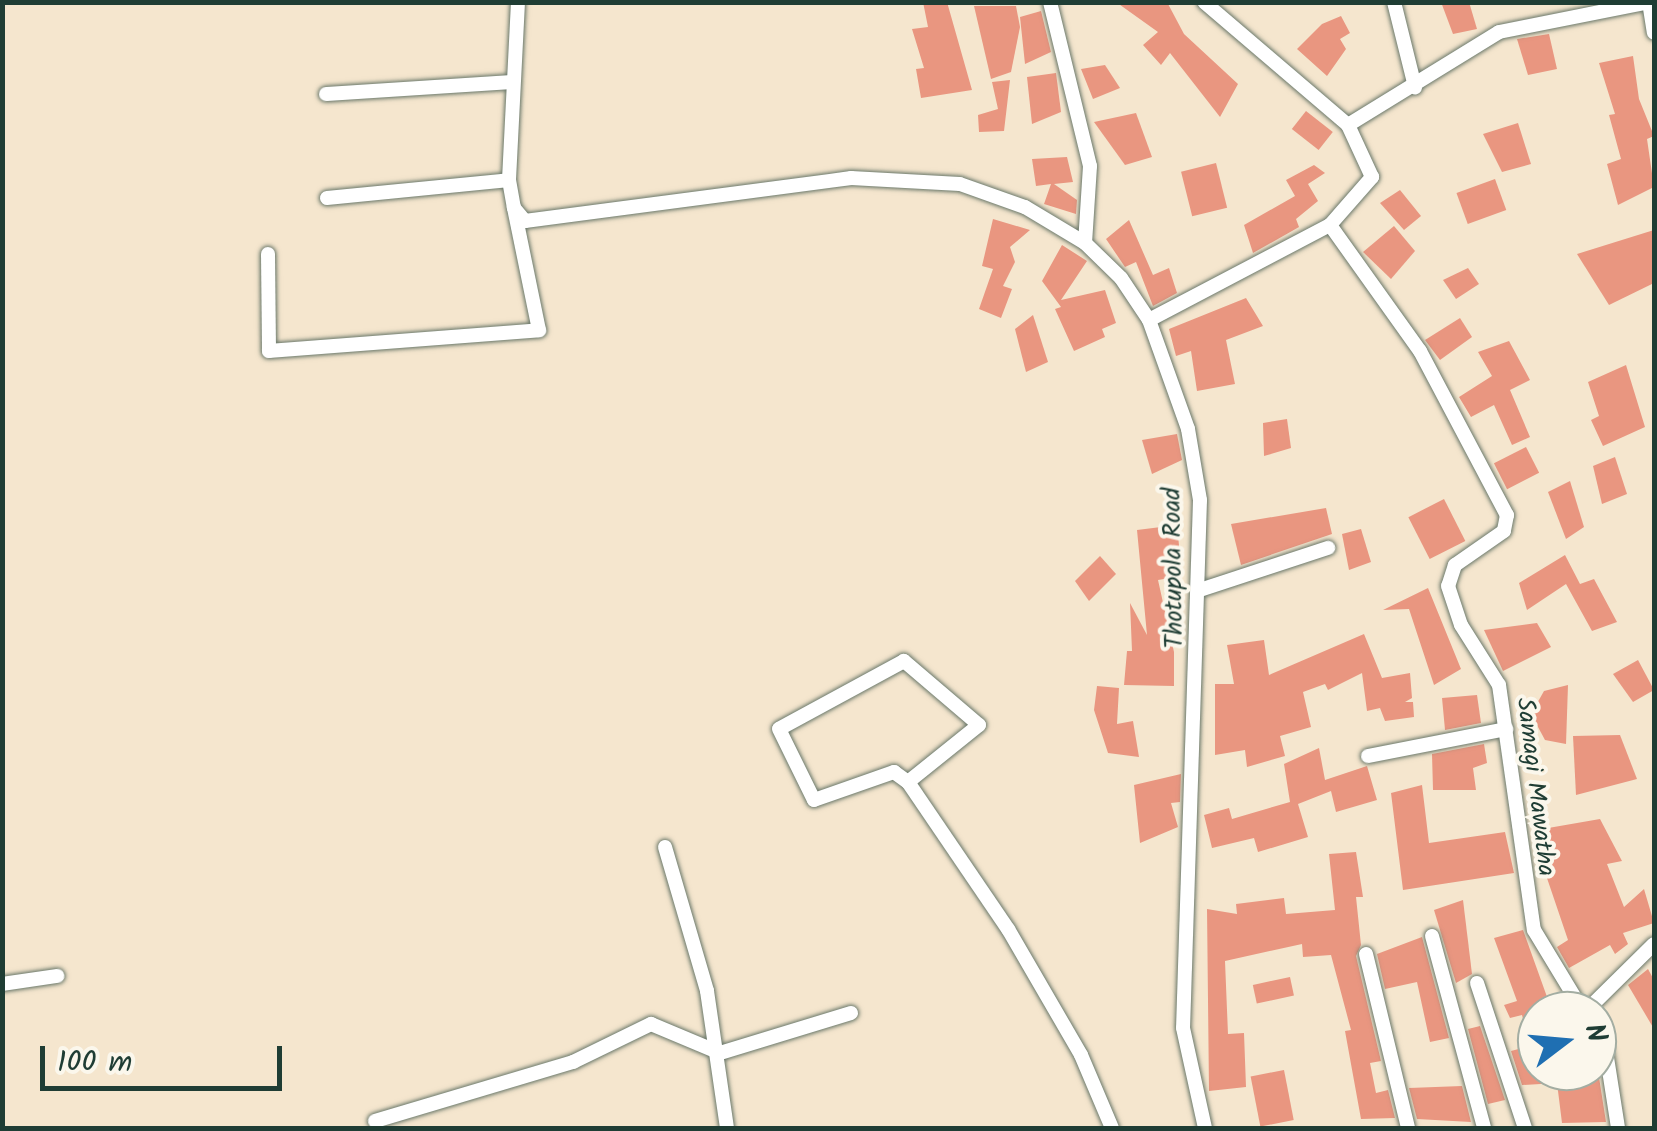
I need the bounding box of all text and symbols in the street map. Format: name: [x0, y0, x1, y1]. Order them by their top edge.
street label: Thotupola Road: [1158, 487, 1190, 649]
street label: Samagi Mawatha: [1509, 696, 1561, 878]
north arrow: [1517, 991, 1617, 1091]
text: N: [1570, 1018, 1618, 1048]
scale bar: [45, 1026, 288, 1088]
text: 100 m: [57, 1039, 132, 1087]

